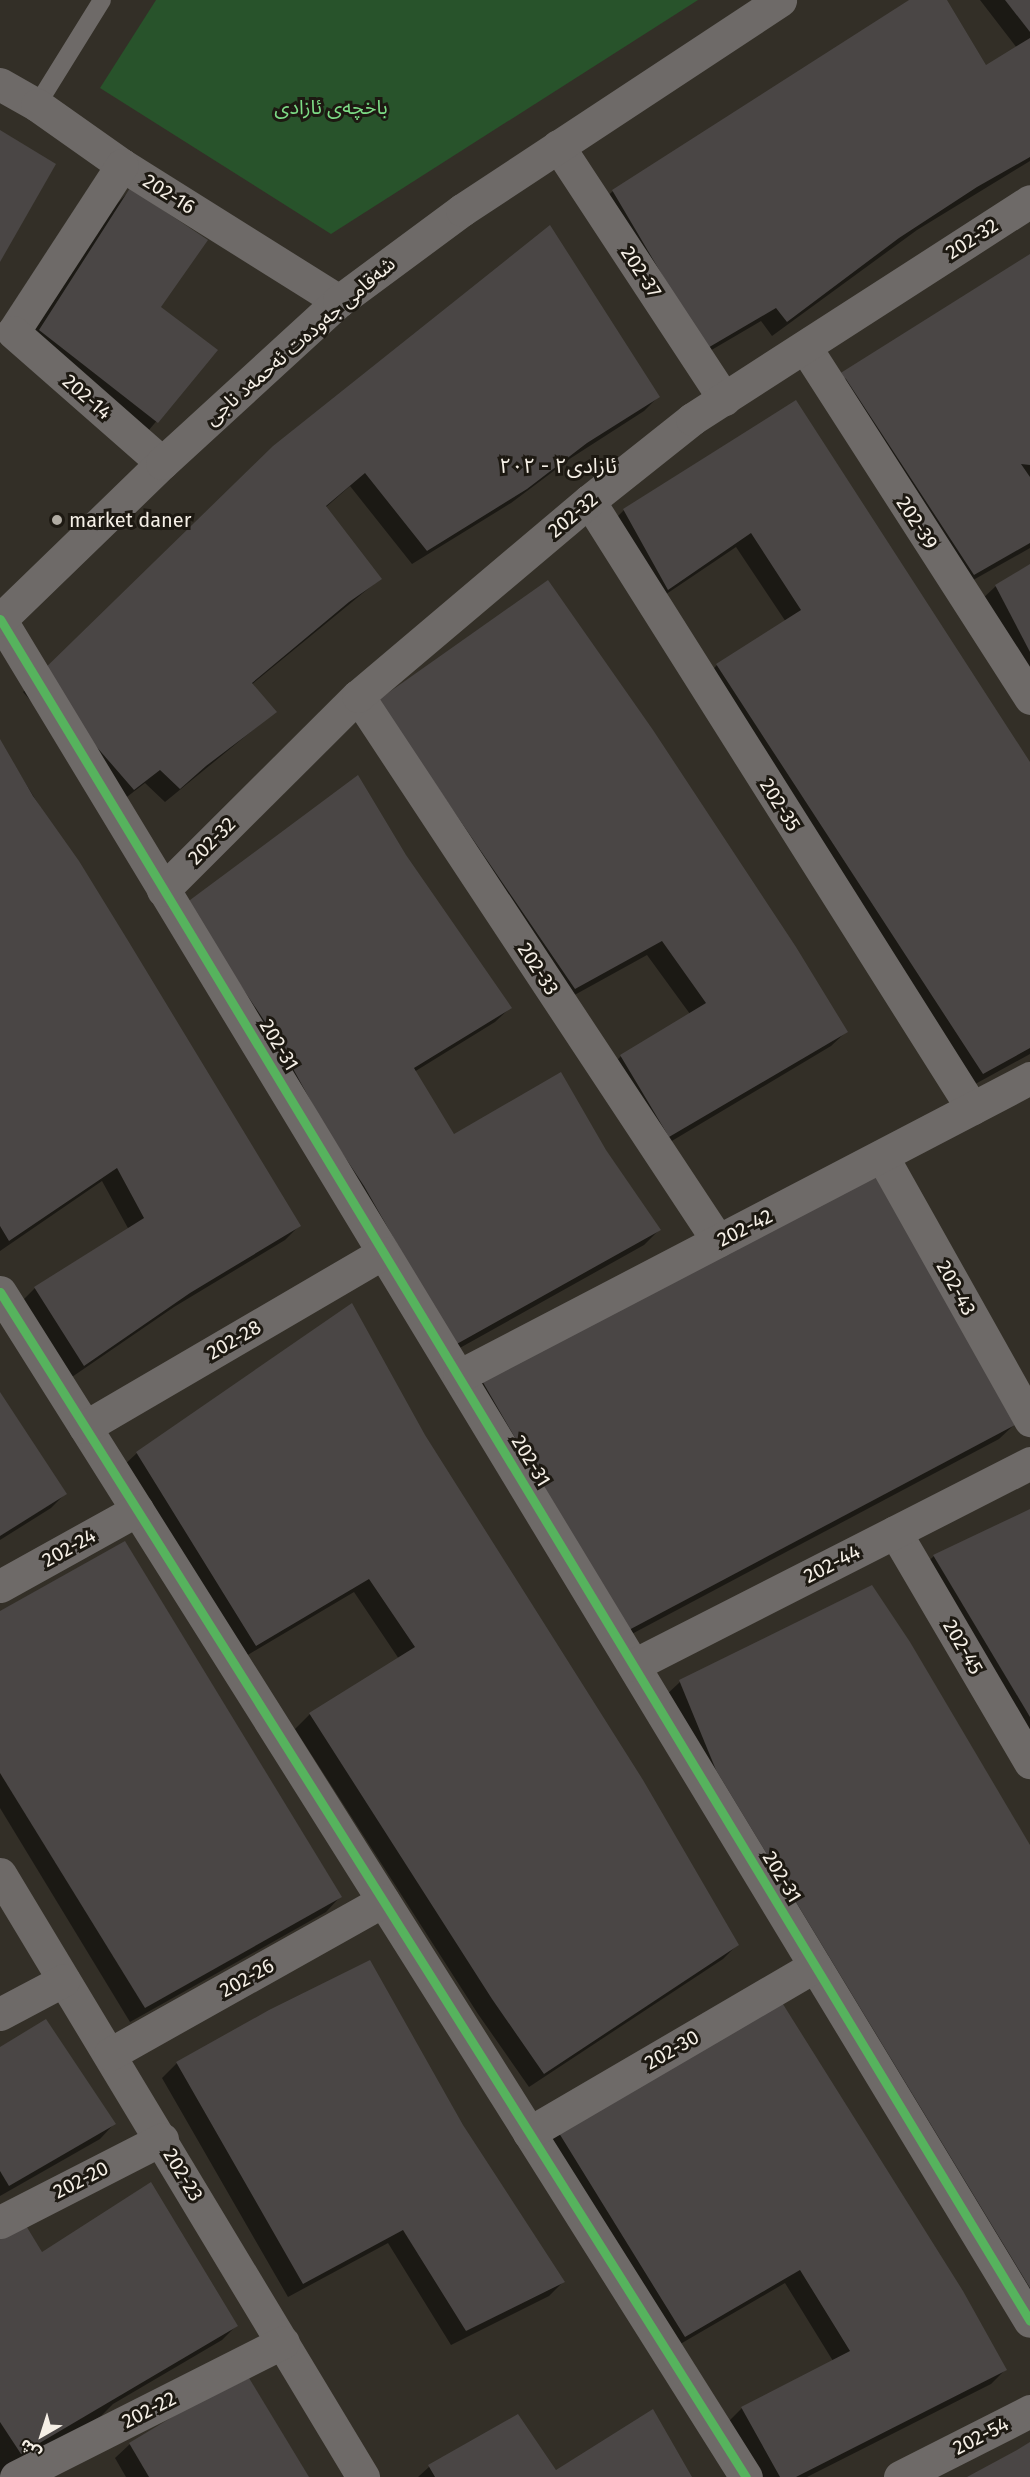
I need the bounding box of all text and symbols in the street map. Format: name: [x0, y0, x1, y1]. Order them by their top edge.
park label: باخچەی ئازادی: [274, 95, 388, 119]
street label: 202-16: [139, 169, 199, 219]
street label: 202-32: [941, 213, 1003, 265]
street label: 202-37: [616, 242, 666, 302]
street label: شەقامی جەودەت ئەحمەد ناجی: [200, 252, 400, 430]
street label: 202-14: [58, 369, 116, 425]
district label: ئازادی٢ - ٢٠٢: [499, 453, 617, 479]
street label: 202-32: [543, 487, 603, 543]
street label: 202-39: [891, 492, 943, 554]
place label: market daner: [69, 508, 191, 532]
marker: market daner: [50, 513, 64, 527]
street label: 202-35: [755, 774, 805, 836]
street label: 202-32: [183, 812, 241, 870]
street label: 202-33: [512, 938, 564, 1000]
street label: 202-31: [254, 1015, 304, 1075]
street label: 202-42: [713, 1204, 777, 1252]
street label: 202-43: [931, 1256, 981, 1320]
street label: 202-28: [203, 1315, 265, 1365]
street label: 202-31: [506, 1431, 556, 1491]
street label: 202-24: [38, 1524, 100, 1572]
street label: 202-44: [800, 1540, 864, 1588]
street label: 202-45: [938, 1615, 988, 1679]
street label: 202-31: [757, 1847, 807, 1907]
street label: 202-26: [216, 1953, 278, 2003]
street label: 202-30: [641, 2025, 703, 2075]
street label: 202-23: [158, 2144, 208, 2206]
street label: 202-20: [49, 2156, 113, 2204]
street label: 202-22: [118, 2386, 180, 2434]
north arrow: [12, 2405, 72, 2465]
street label: 202-54: [949, 2412, 1013, 2460]
text: ش: [16, 2435, 45, 2464]

